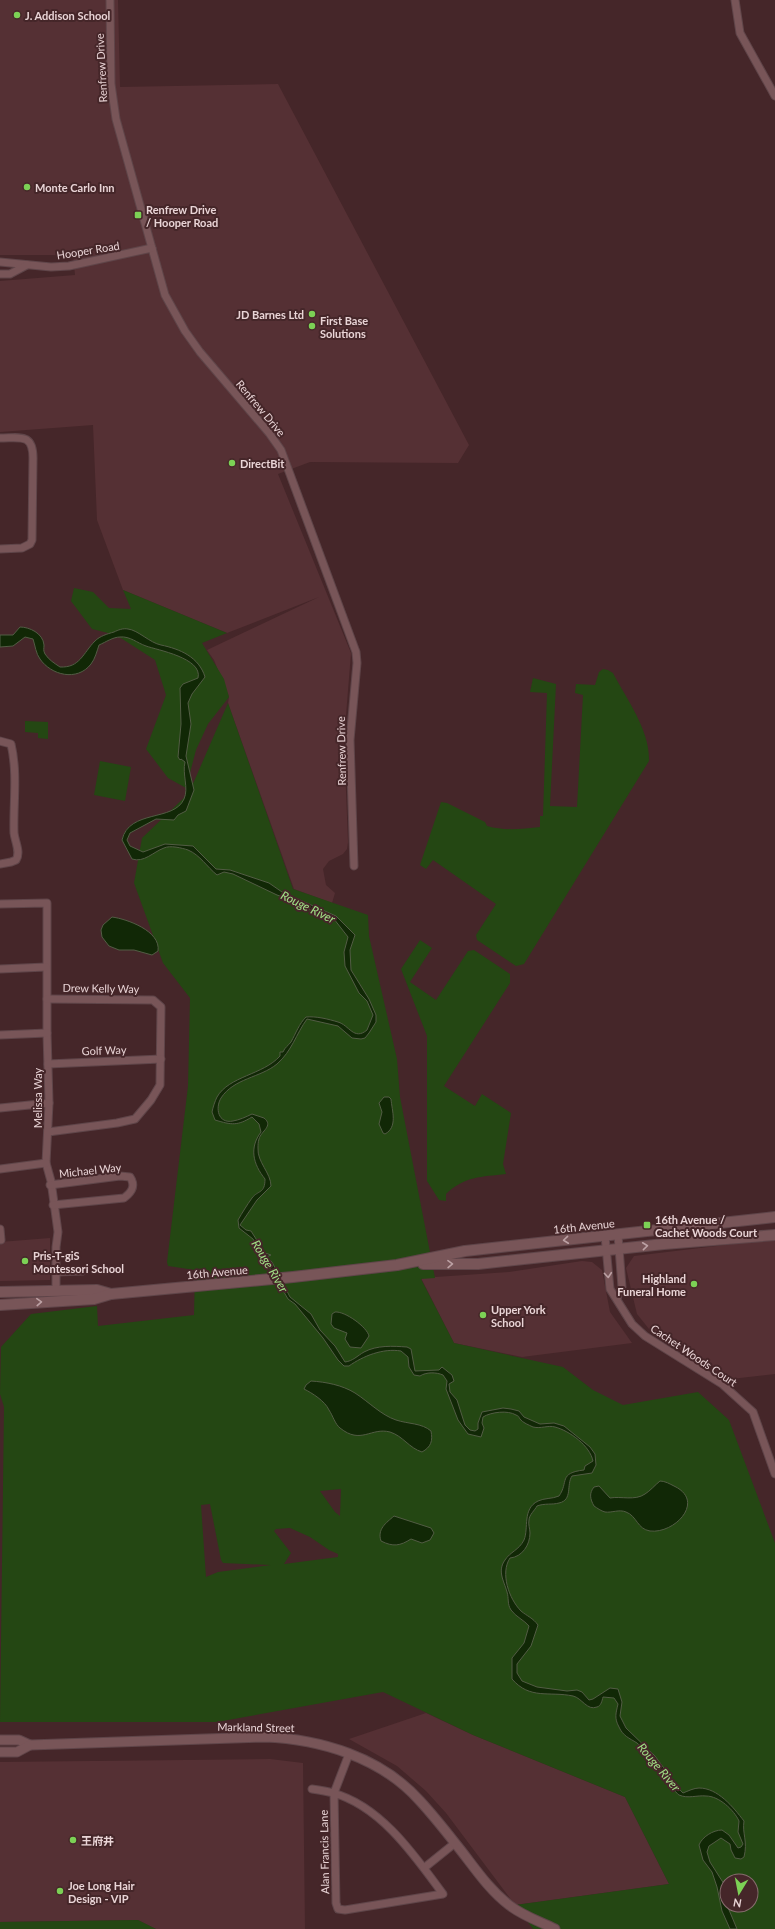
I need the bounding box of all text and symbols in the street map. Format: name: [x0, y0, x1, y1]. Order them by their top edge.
place label: J. Addison School: [25, 9, 111, 22]
marker: J. Addison School: [12, 10, 22, 20]
street label: Renfrew Drive: [93, 33, 109, 103]
place label: Monte Carlo Inn: [35, 181, 115, 194]
marker: Monte Carlo Inn: [22, 182, 32, 192]
place label: Renfrew Drive / Hooper Road: [146, 203, 218, 229]
marker: Renfrew Drive / Hooper Road: [133, 210, 143, 220]
street label: Hooper Road: [56, 239, 120, 261]
place label: JD Barnes Ltd: [236, 308, 304, 321]
marker: JD Barnes Ltd: [307, 309, 317, 319]
place label: First Base Solutions: [320, 314, 368, 340]
marker: First Base Solutions: [307, 321, 317, 331]
street label: Renfrew Drive: [234, 377, 288, 439]
place label: DirectBit: [240, 457, 285, 470]
marker: DirectBit: [227, 458, 237, 468]
street label: Renfrew Drive: [334, 716, 348, 786]
water label: Rouge River: [278, 887, 338, 927]
street label: Drew Kelly Way: [63, 981, 140, 995]
street label: Golf Way: [81, 1043, 127, 1057]
street label: Melissa Way: [31, 1067, 44, 1128]
street label: Michael Way: [58, 1160, 122, 1180]
place label: 16th Avenue / Cachet Woods Court: [655, 1213, 758, 1239]
street label: 16th Avenue: [553, 1216, 616, 1236]
marker: 16th Avenue / Cachet Woods Court: [642, 1220, 652, 1230]
one-way arrow: [563, 1236, 569, 1245]
water label: Rouge River: [248, 1237, 292, 1296]
one-way arrow: [642, 1242, 648, 1251]
place label: Pris-T-giS Montessori School: [33, 1249, 124, 1275]
marker: Pris-T-giS Montessori School: [20, 1256, 30, 1266]
one-way arrow: [447, 1260, 453, 1268]
street label: 16th Avenue: [186, 1263, 248, 1281]
one-way arrow: [604, 1272, 613, 1278]
place label: Highland Funeral Home: [617, 1272, 686, 1298]
marker: Highland Funeral Home: [689, 1279, 699, 1289]
one-way arrow: [36, 1298, 42, 1307]
place label: Upper York School: [491, 1303, 546, 1329]
marker: Upper York School: [478, 1310, 488, 1320]
street label: Cachet Woods Court: [648, 1321, 740, 1389]
street label: Markland Street: [217, 1720, 295, 1734]
water label: Rouge River: [634, 1740, 684, 1795]
street label: Alan Francis Lane: [317, 1810, 331, 1894]
place label: 王府井: [81, 1834, 114, 1847]
marker: 王府井: [68, 1835, 78, 1845]
north arrow: [719, 1873, 759, 1913]
place label: Joe Long Hair Design - VIP: [68, 1879, 136, 1905]
marker: Joe Long Hair Design - VIP: [55, 1886, 65, 1896]
text: N: [732, 1896, 742, 1910]

